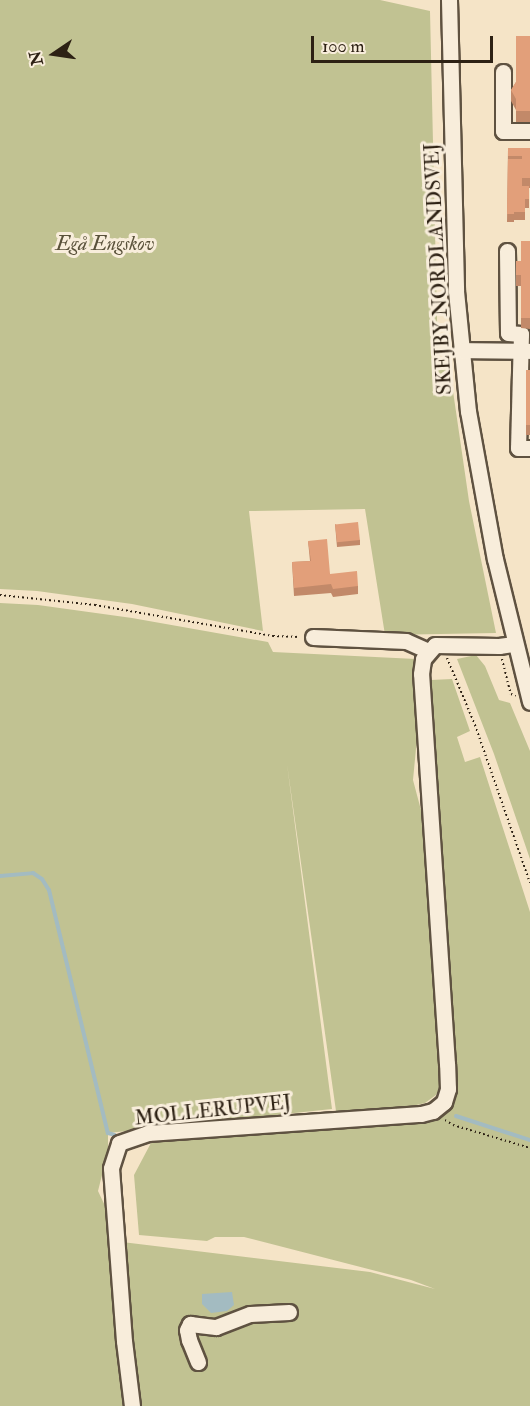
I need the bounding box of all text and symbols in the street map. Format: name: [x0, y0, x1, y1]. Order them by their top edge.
north arrow: [24, 24, 84, 84]
scale bar: [314, 24, 496, 62]
text: 100 m: [322, 35, 365, 58]
text: N: [25, 49, 48, 67]
street label: SKEJBY NORDLANDSVEJ: [419, 142, 457, 396]
park label: Egå Engskov: [55, 231, 155, 255]
street label: MOLLERUPVEJ: [133, 1090, 293, 1130]

